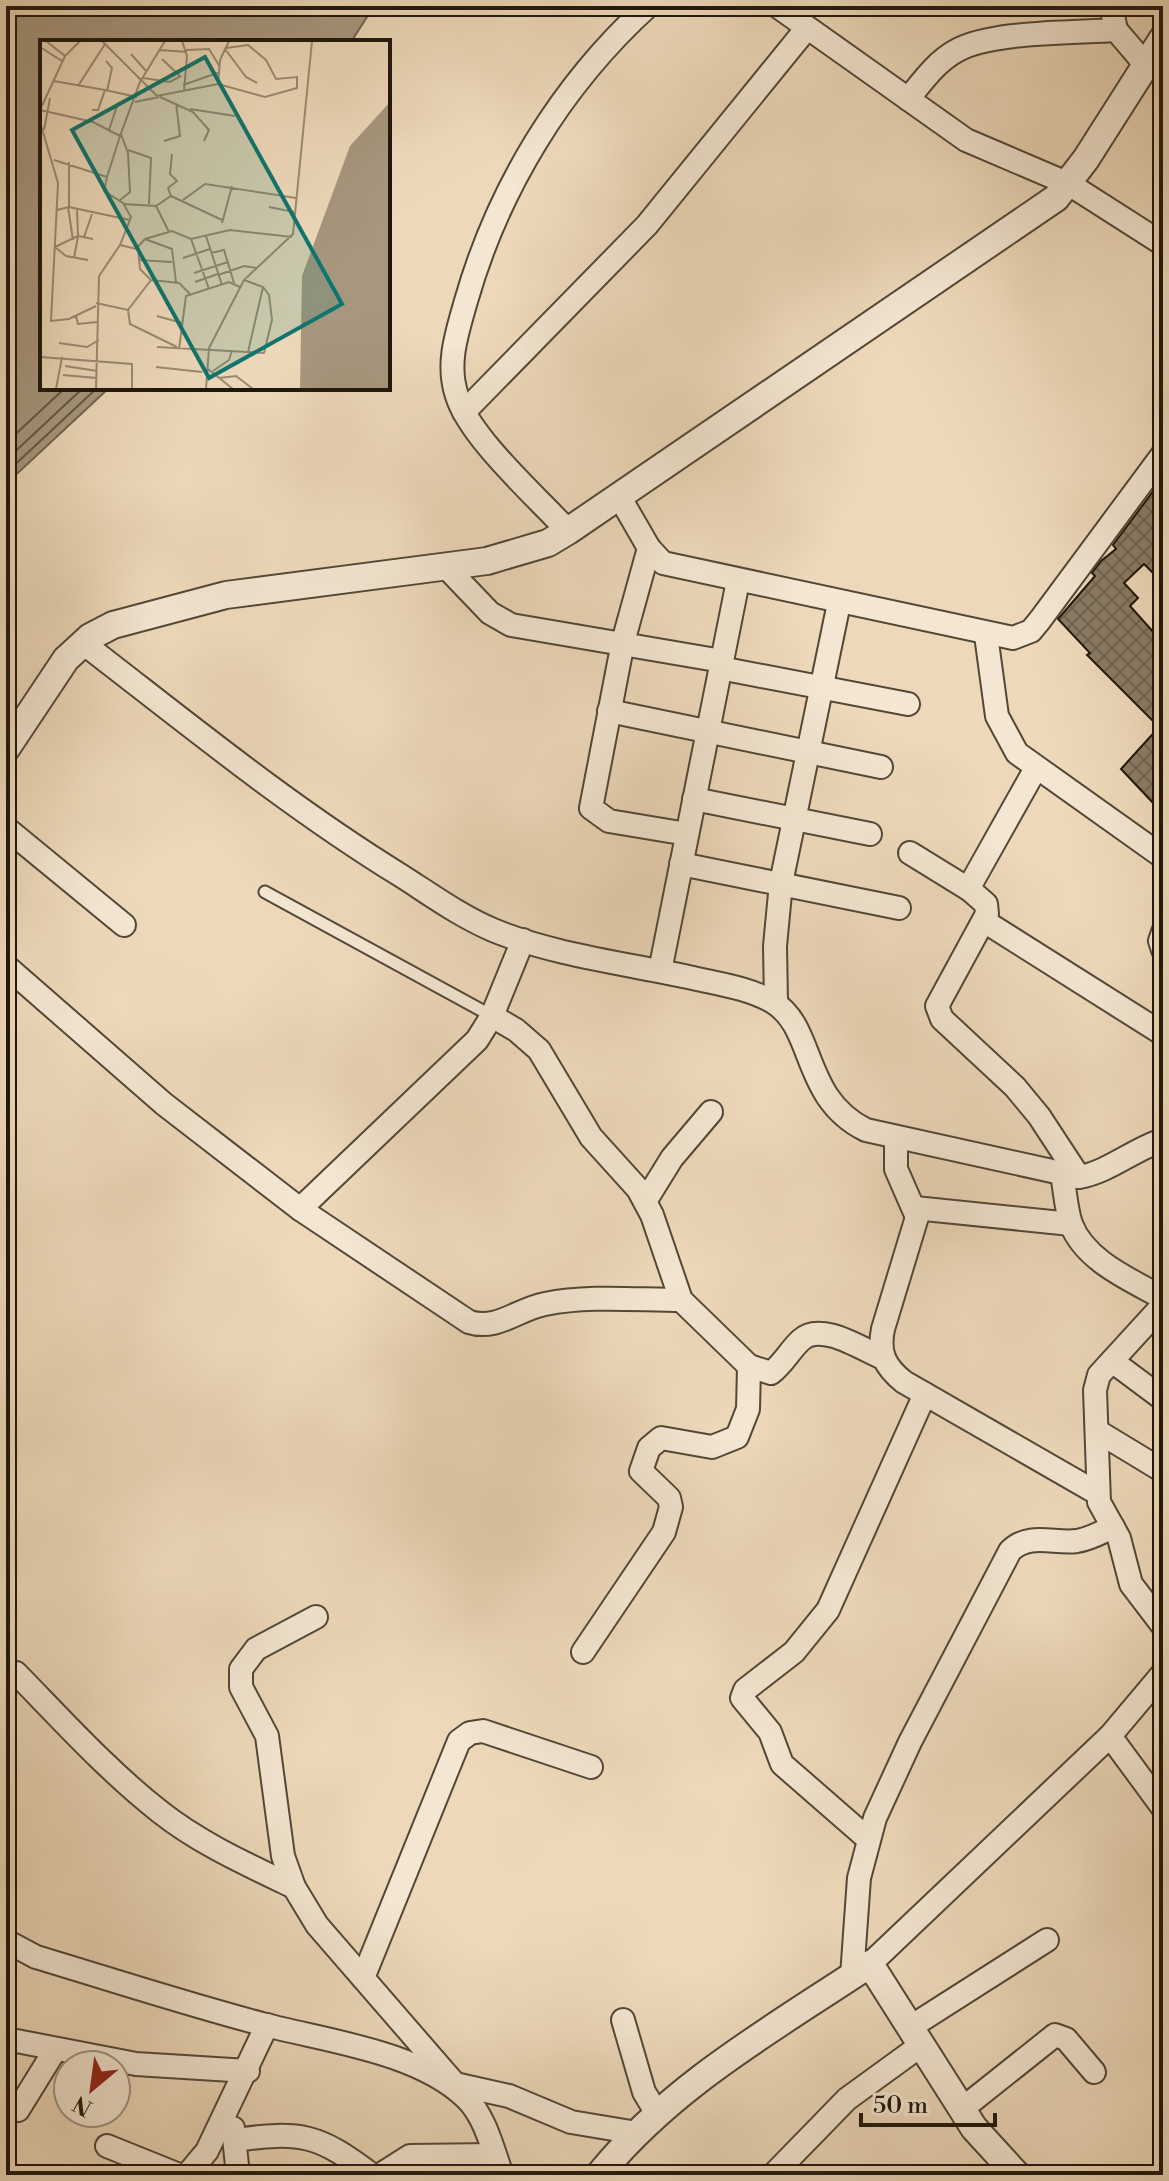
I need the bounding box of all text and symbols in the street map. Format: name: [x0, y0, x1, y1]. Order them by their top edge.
inset map: [40, 40, 390, 390]
north arrow: [52, 2049, 132, 2129]
scale bar: [861, 2077, 995, 2127]
text: N: [68, 2089, 97, 2121]
text: 50 m: [873, 2091, 928, 2121]

